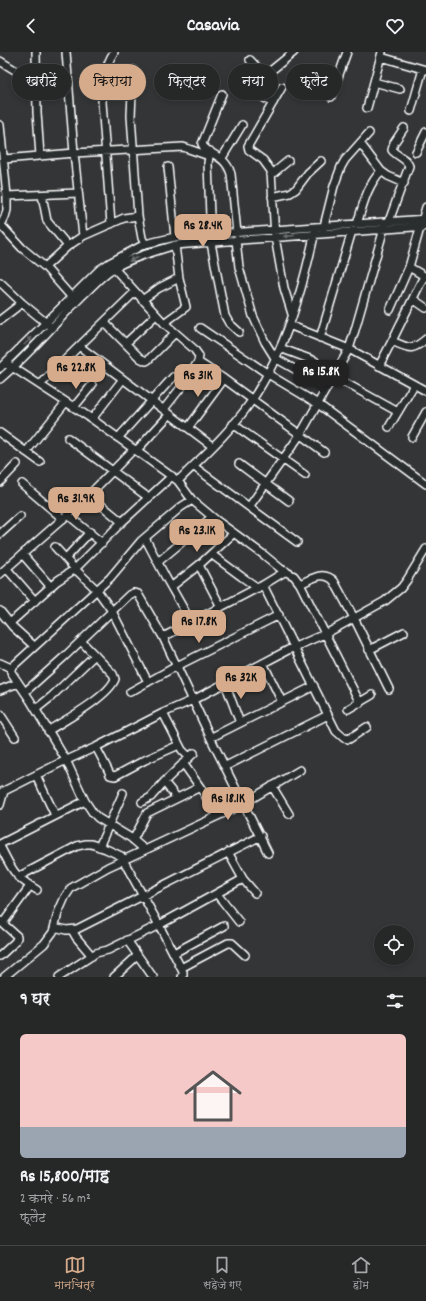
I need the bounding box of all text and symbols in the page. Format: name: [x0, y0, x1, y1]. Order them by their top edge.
text: Casavia: [187, 14, 239, 39]
icon: back: [20, 15, 42, 37]
icon: heart: [384, 15, 406, 37]
chip: खरीदें: [12, 64, 71, 100]
chip: किराया: [79, 64, 146, 100]
chip: फ़िल्टर: [154, 64, 220, 100]
chip: नया: [228, 64, 278, 100]
chip: फ़्लैट: [286, 64, 342, 100]
pin: Rs 28.4K: [162, 214, 244, 248]
text: Rs 28.4K: [183, 217, 223, 236]
one-way arrow: [283, 232, 295, 239]
one-way arrow: [128, 256, 140, 262]
one-way arrow: [23, 336, 33, 346]
pin: Rs 22.8K: [35, 356, 117, 390]
text: Rs 22.8K: [56, 359, 96, 378]
pin: Rs 15.8K: [280, 360, 362, 394]
text: Rs 15.8K: [302, 363, 340, 382]
pin: Rs 31K: [165, 364, 231, 398]
text: Rs 31K: [183, 367, 213, 386]
pin: Rs 31.9K: [35, 487, 117, 521]
text: Rs 31.9K: [57, 490, 95, 509]
pin: Rs 23.1K: [156, 519, 238, 553]
text: Rs 23.1K: [178, 522, 216, 541]
pin: Rs 17.8K: [158, 610, 240, 644]
text: Rs 17.8K: [181, 613, 217, 632]
pin: Rs 32K: [208, 666, 274, 700]
text: Rs 32K: [225, 669, 257, 688]
pin: Rs 18.1K: [187, 787, 269, 821]
text: Rs 18.1K: [211, 790, 245, 809]
map controls: [374, 925, 414, 965]
button: locate: [374, 925, 414, 965]
text: 9 घर: [20, 989, 50, 1013]
icon: filters: [384, 990, 406, 1012]
icon: home: [177, 1060, 249, 1132]
text: Rs 15,800/माह: [20, 1166, 109, 1190]
text: 2 कमरे · 56 m²: [20, 1190, 91, 1209]
text: फ़्लैट: [20, 1209, 46, 1228]
tab: मानचित्र: [54, 1254, 95, 1294]
tab: सहेजे गए: [203, 1254, 241, 1294]
tab: होम: [350, 1254, 372, 1294]

